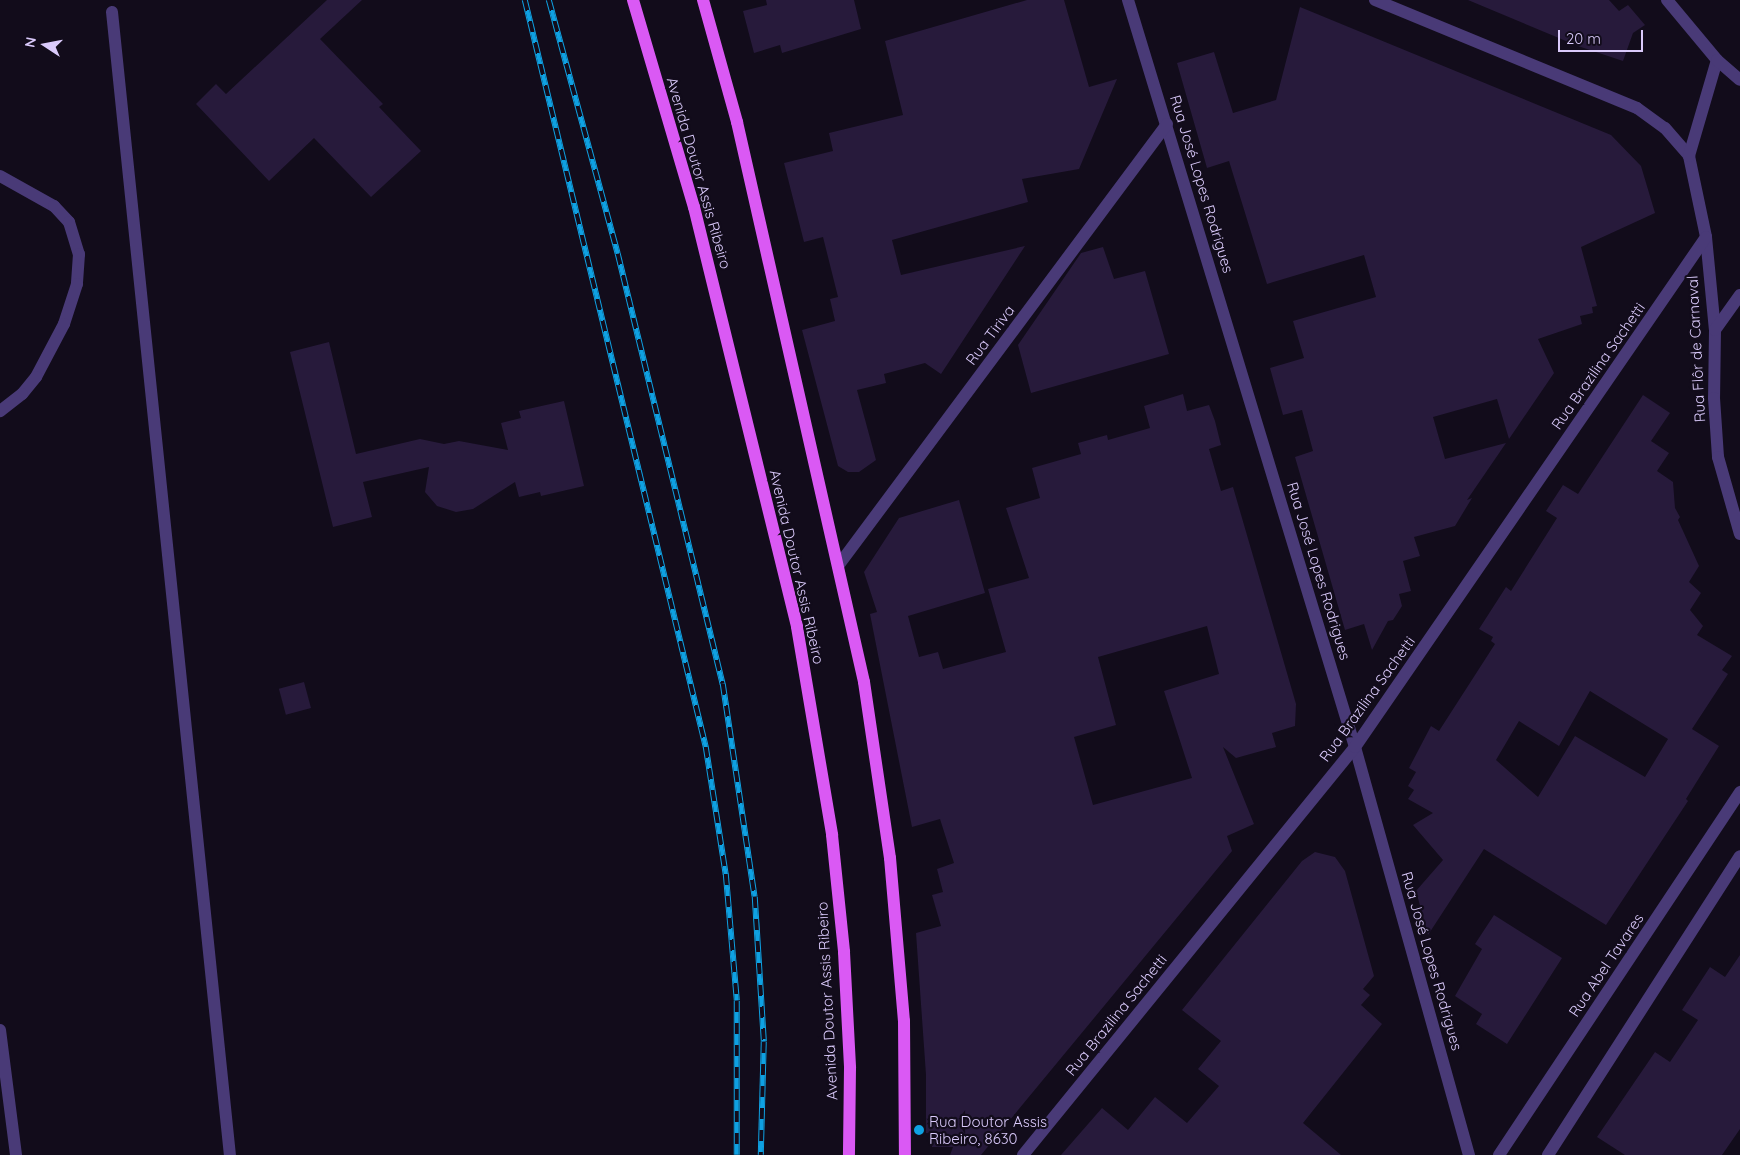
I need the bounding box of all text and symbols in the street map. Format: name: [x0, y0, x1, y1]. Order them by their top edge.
north arrow: [20, 20, 70, 70]
scale bar: [1560, 20, 1645, 52]
text: 20 m: [1566, 29, 1601, 48]
text: N: [20, 35, 40, 49]
street label: Avenida Doutor Assis Ribeiro: [663, 75, 735, 271]
street label: Rua José Lopes Rodrigues: [1166, 93, 1238, 275]
street label: Rua Flôr de Carnaval: [1683, 275, 1709, 423]
street label: Rua Brazilina Sachetti: [1547, 299, 1649, 433]
street label: Rua Tiriva: [962, 302, 1018, 368]
street label: Avenida Doutor Assis Ribeiro: [766, 468, 828, 666]
street label: Rua José Lopes Rodrigues: [1283, 480, 1355, 662]
street label: Rua Brazilina Sachetti: [1315, 633, 1419, 765]
street label: Rua José Lopes Rodrigues: [1398, 870, 1466, 1052]
street label: Avenida Doutor Assis Ribeiro: [813, 901, 841, 1101]
street label: Rua Abel Tavares: [1565, 910, 1647, 1020]
street label: Rua Brazilina Sachetti: [1062, 951, 1170, 1079]
place label: Rua Doutor Assis Ribeiro, 8630: [929, 1112, 1047, 1147]
marker: Rua Doutor Assis Ribeiro, 8630: [913, 1124, 925, 1136]

